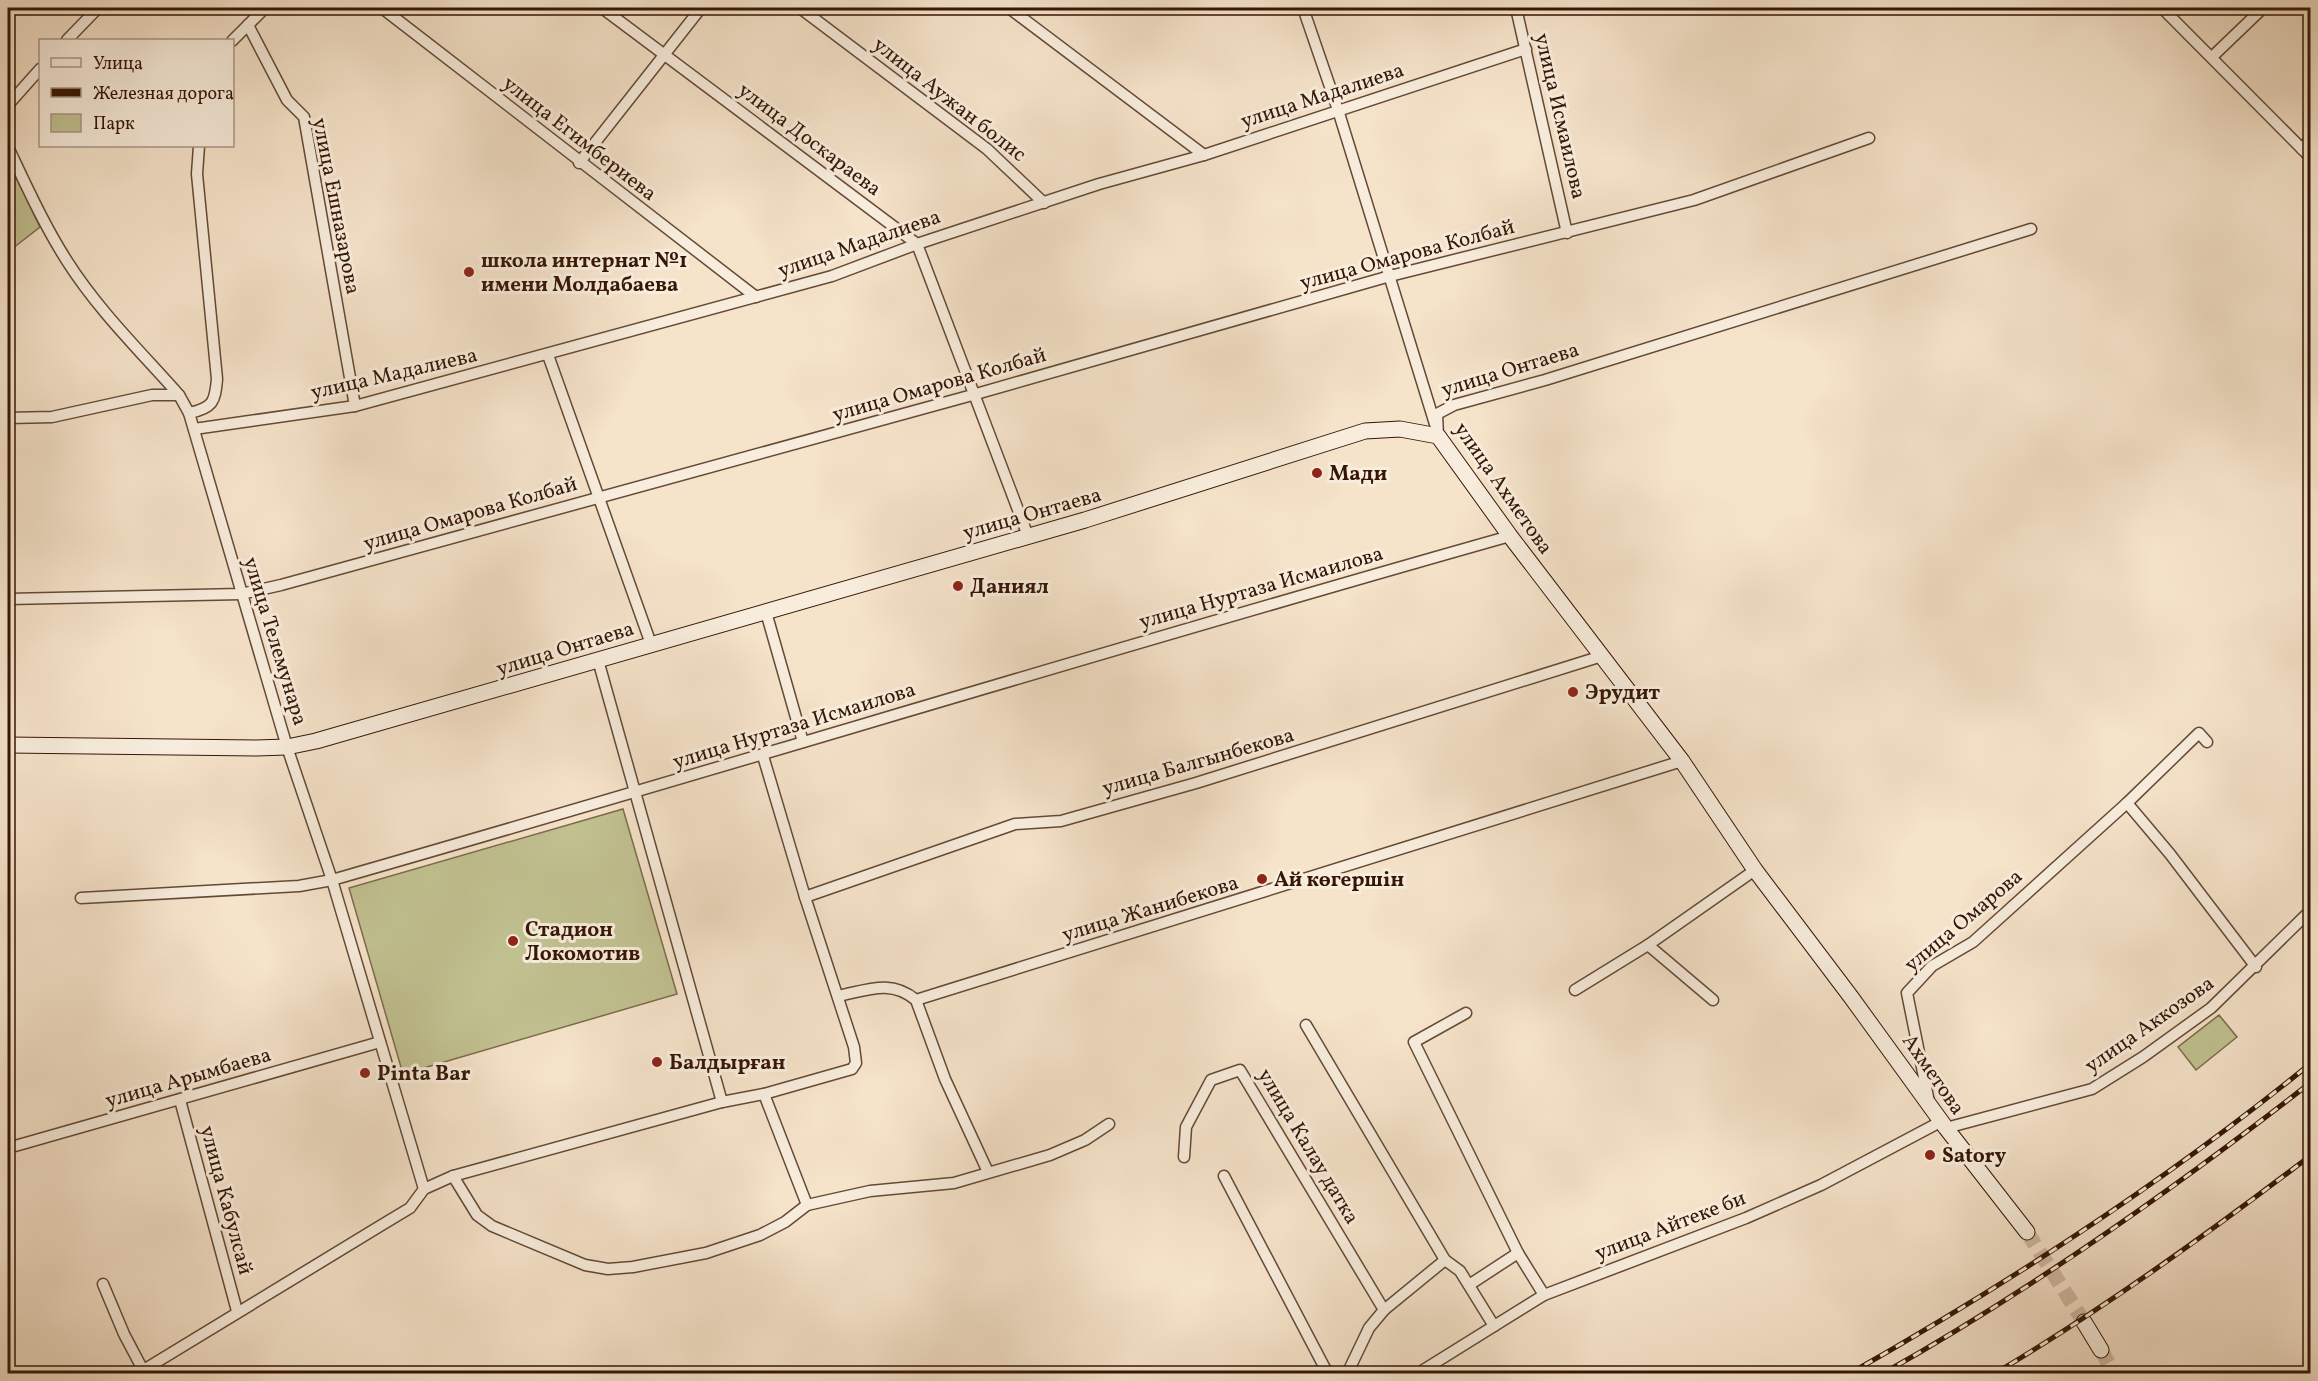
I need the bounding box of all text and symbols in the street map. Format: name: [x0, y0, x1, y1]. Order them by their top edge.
street label: улица Аужан болис: [866, 31, 1032, 169]
street label: улица Исмаилова: [1526, 31, 1593, 202]
legend: [39, 39, 234, 147]
text: Улица: [93, 52, 143, 77]
street label: улица Мадалиева: [1237, 56, 1408, 137]
street label: улица Егимбериева: [496, 70, 662, 209]
street label: улица Доскараева: [731, 77, 887, 204]
text: Железная дорога: [93, 82, 234, 107]
text: Парк: [93, 112, 135, 137]
street label: улица Ешназарова: [304, 116, 367, 297]
street label: улица Мадалиева: [774, 203, 945, 286]
street label: улица Омарова Колбай: [1297, 213, 1518, 298]
place label: школа интернат №1 имени Молдабаева: [481, 247, 688, 300]
marker: школа интернат №1 имени Молдабаева: [462, 265, 476, 279]
street label: улица Онтаева: [1438, 336, 1583, 405]
street label: улица Мадалиева: [308, 341, 481, 408]
street label: улица Омарова Колбай: [829, 341, 1050, 430]
street label: улица Ахметова: [1446, 417, 1559, 561]
place label: Мади: [1329, 460, 1387, 489]
marker: Мади: [1310, 466, 1324, 480]
street label: улица Омарова Колбай: [360, 470, 581, 559]
street label: улица Онтаева: [960, 481, 1105, 548]
street label: улица Нуртаза Исмаилова: [1136, 540, 1387, 637]
street label: улица Телемунара: [235, 554, 314, 729]
place label: Даниял: [970, 573, 1049, 602]
marker: Даниял: [951, 579, 965, 593]
street label: улица Онтаева: [493, 615, 638, 684]
street label: улица Нуртаза Исмаилова: [669, 676, 919, 777]
place label: Эрудит: [1585, 679, 1660, 708]
marker: Эрудит: [1566, 685, 1580, 699]
street label: улица Балгынбекова: [1099, 721, 1298, 804]
street label: улица Омарова: [1899, 863, 2029, 979]
place label: Ай көгершін: [1274, 866, 1404, 895]
street label: улица Жанибекова: [1059, 869, 1242, 950]
marker: Ай көгершін: [1255, 872, 1269, 886]
place label: Стадион Локомотив: [525, 916, 640, 969]
marker: Стадион Локомотив: [506, 934, 520, 948]
street label: улица Аккозова: [2079, 970, 2220, 1081]
street label: Ахметова: [1894, 1029, 1971, 1121]
street label: улица Арымбаева: [102, 1041, 275, 1116]
place label: Балдырған: [669, 1049, 785, 1078]
marker: Балдырған: [650, 1055, 664, 1069]
place label: Pinta Bar: [377, 1060, 471, 1089]
street label: улица Калау датка: [1250, 1064, 1366, 1230]
marker: Pinta Bar: [358, 1066, 372, 1080]
street label: улица Кабулсай: [192, 1123, 259, 1278]
place label: Satory: [1942, 1142, 2007, 1171]
marker: Satory: [1923, 1148, 1937, 1162]
street label: улица Айтеке би: [1591, 1184, 1750, 1269]

